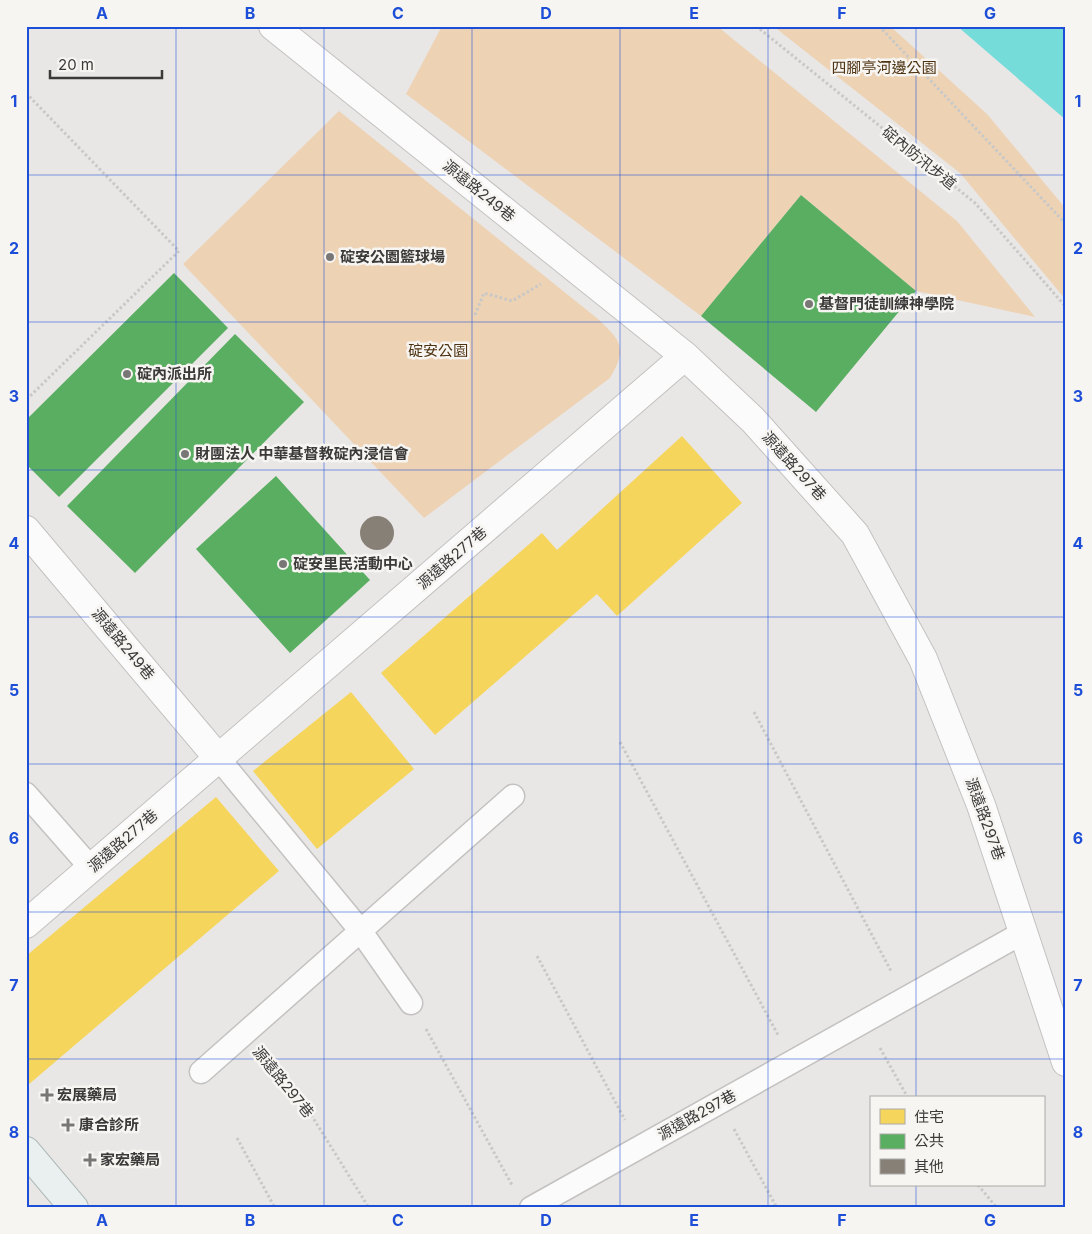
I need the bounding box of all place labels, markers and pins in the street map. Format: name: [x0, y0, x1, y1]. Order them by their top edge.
place label: 碇安公園籃球場: [340, 247, 445, 266]
marker: 碇安公園籃球場: [324, 251, 336, 263]
place label: 基督門徒訓練神學院: [819, 294, 954, 313]
marker: 基督門徒訓練神學院: [803, 298, 815, 310]
place label: 碇內派出所: [137, 364, 212, 383]
marker: 碇內派出所: [121, 368, 133, 380]
place label: 財團法人 中華基督教碇內浸信會: [195, 444, 409, 463]
marker: 財團法人 中華基督教碇內浸信會: [179, 448, 191, 460]
place label: 碇安里民活動中心: [293, 554, 413, 573]
marker: 碇安里民活動中心: [277, 558, 289, 570]
place label: 宏展藥局: [57, 1085, 117, 1104]
marker: 宏展藥局: [41, 1089, 53, 1101]
place label: 康合診所: [79, 1115, 139, 1134]
marker: 康合診所: [61, 1118, 75, 1132]
place label: 家宏藥局: [100, 1150, 160, 1169]
marker: 家宏藥局: [84, 1154, 96, 1166]

